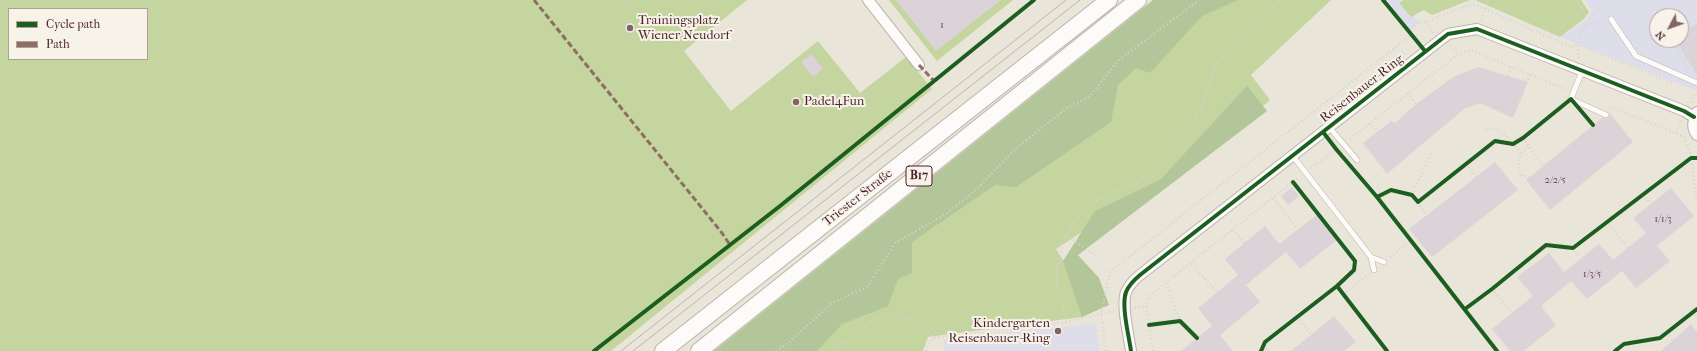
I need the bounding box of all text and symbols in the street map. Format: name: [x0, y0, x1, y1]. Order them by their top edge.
legend: [8, 8, 148, 60]
north arrow: [1649, 8, 1689, 48]
place label: Trainingsplatz Wiener Neudorf: [638, 13, 730, 44]
text: Cycle path: [46, 17, 100, 31]
house number: 1: [940, 18, 944, 32]
marker: Trainingsplatz Wiener Neudorf: [625, 23, 635, 33]
text: N: [1653, 28, 1668, 43]
text: Path: [46, 37, 70, 51]
street label: Reisenbauer-Ring: [1317, 52, 1407, 126]
place label: Padel4Fun: [804, 94, 864, 110]
marker: Padel4Fun: [791, 97, 801, 107]
street label: Triester Straße: [820, 166, 896, 230]
road number: B17: [906, 166, 932, 186]
house number: 2/2/5: [1544, 173, 1566, 187]
house number: 1/1/3: [1654, 212, 1672, 226]
house number: 1/3/5: [1583, 267, 1601, 281]
place label: Kindergarten Reisenbauer-Ring: [949, 316, 1050, 347]
marker: Kindergarten Reisenbauer-Ring: [1053, 326, 1063, 336]

